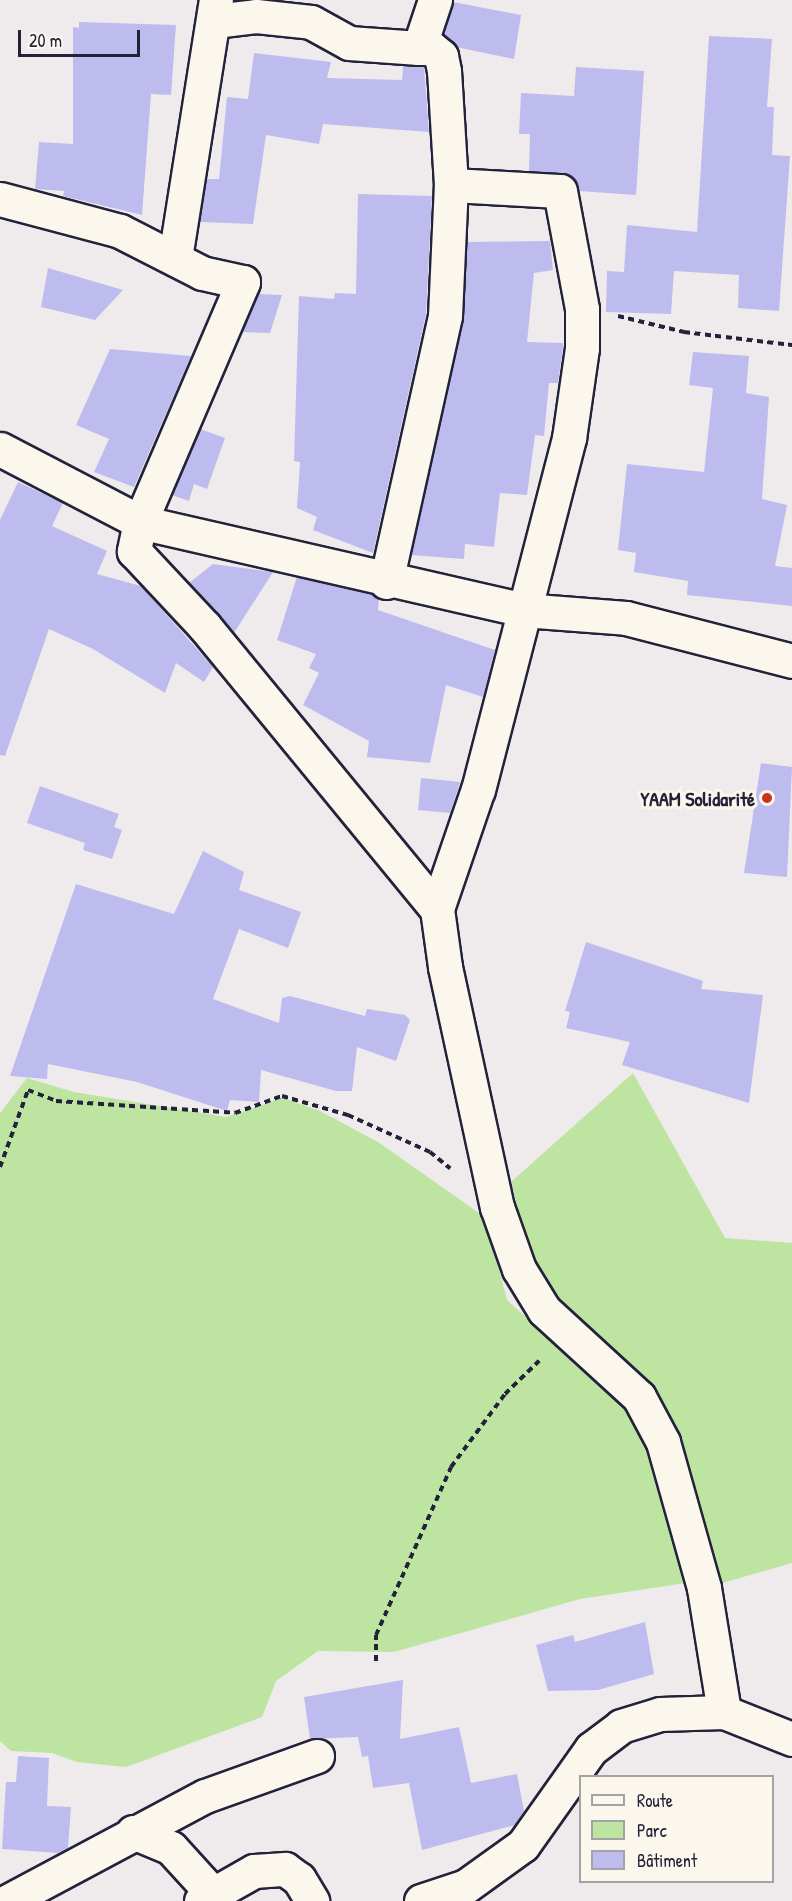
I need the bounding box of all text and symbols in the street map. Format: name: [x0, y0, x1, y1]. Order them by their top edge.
scale bar: [21, 18, 142, 56]
text: 20 m: [29, 28, 62, 53]
place label: YAAM Solidarité: [640, 786, 755, 810]
marker: YAAM Solidarité: [760, 791, 774, 805]
legend: [579, 1775, 774, 1883]
text: Route: [637, 1788, 673, 1813]
text: Parc: [637, 1818, 667, 1843]
text: Bâtiment: [637, 1848, 697, 1873]

